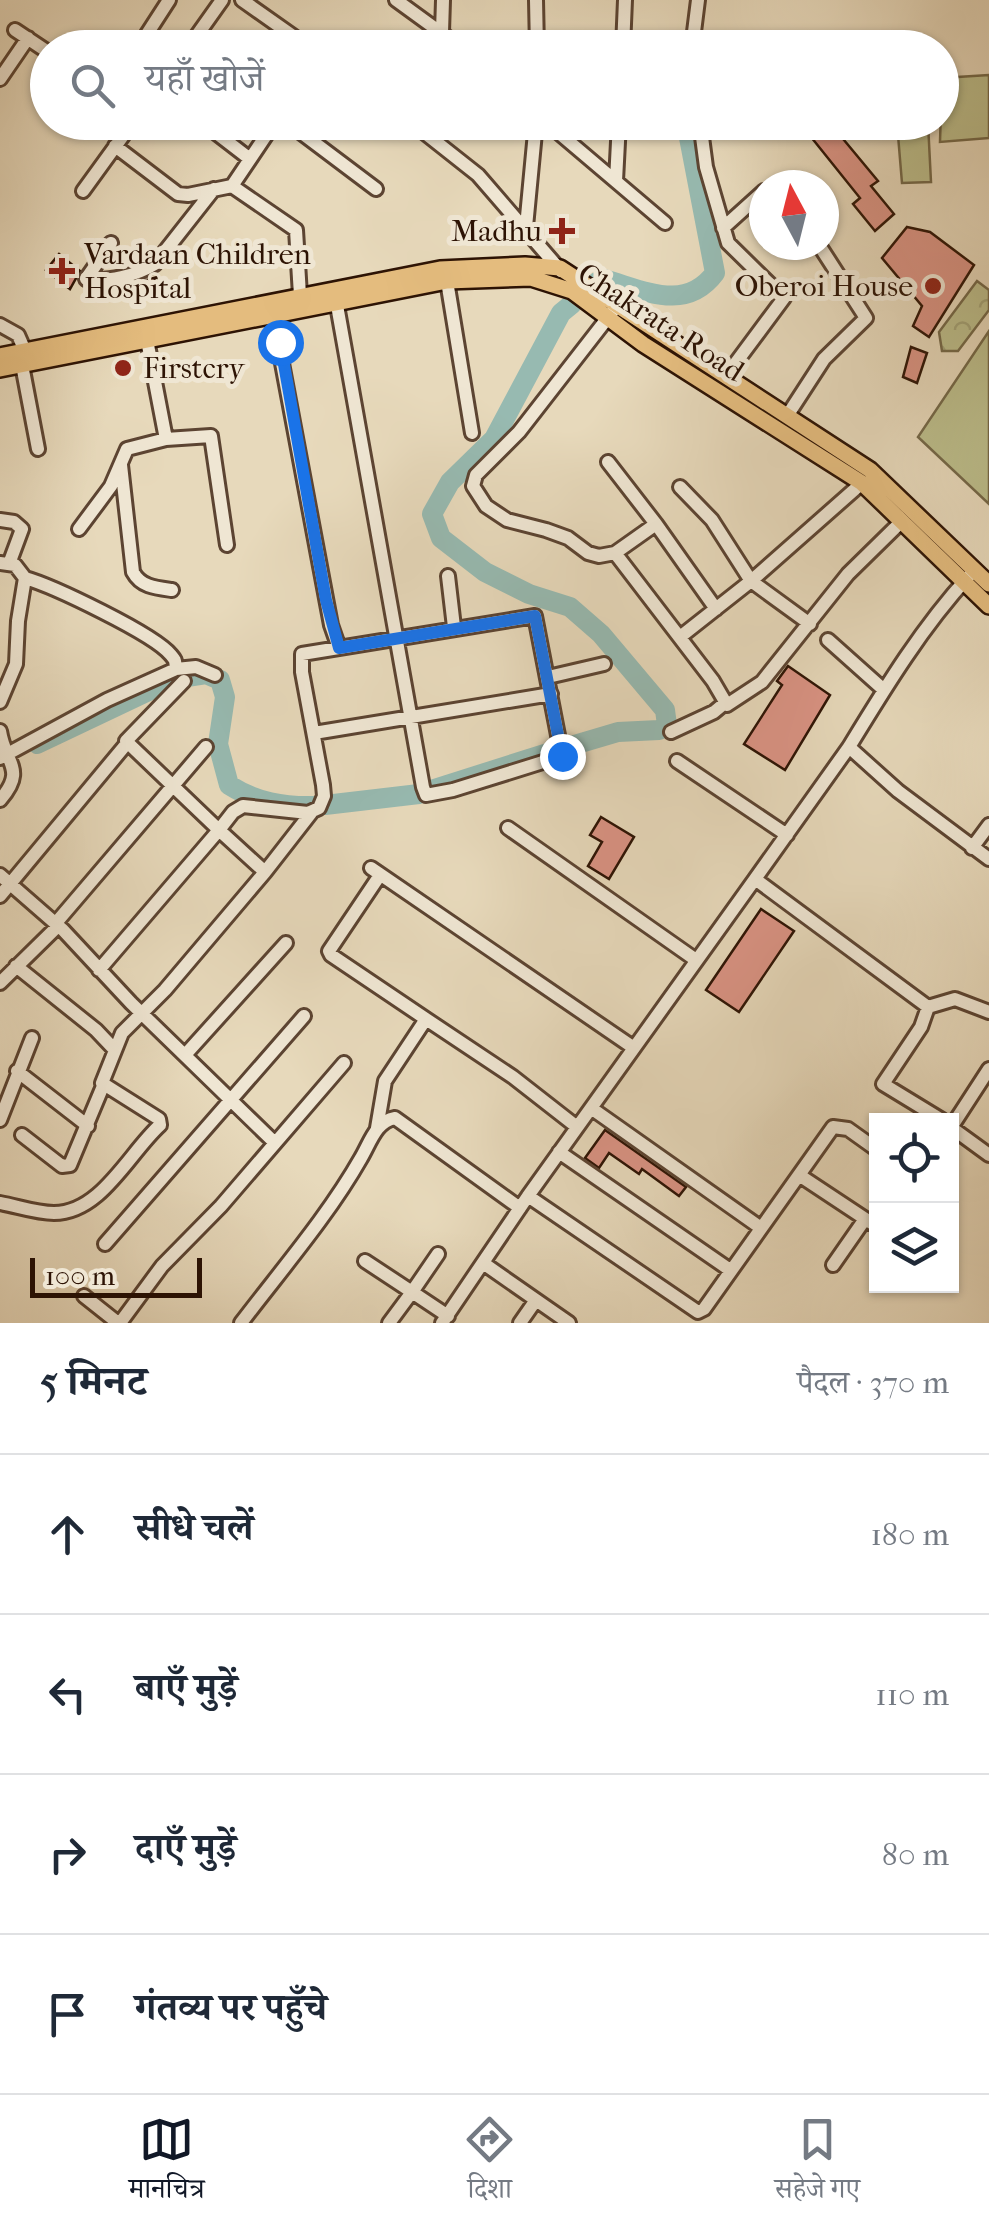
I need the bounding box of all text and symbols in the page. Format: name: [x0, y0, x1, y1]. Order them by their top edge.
search box: [30, 30, 959, 140]
text: यहाँ खोजें: [145, 56, 264, 101]
icon: search: [65, 58, 120, 113]
north arrow: [749, 170, 839, 260]
place label: Madhu: [451, 214, 542, 249]
marker: Madhu: [551, 220, 573, 242]
place label: Vardaan Children Hospital: [83, 237, 312, 306]
street label: Chakrata Road: [571, 256, 751, 389]
marker: Vardaan Children Hospital: [49, 258, 75, 284]
place label: Oberoi House: [735, 269, 913, 304]
marker: Oberoi House: [922, 275, 944, 297]
route start: [258, 320, 304, 366]
place label: Firstcry: [143, 351, 245, 386]
marker: Firstcry: [112, 357, 134, 379]
route end: [540, 734, 586, 780]
map controls: [869, 1113, 959, 1293]
button: locate: [869, 1113, 959, 1203]
button: layers: [869, 1203, 959, 1293]
scale bar: [30, 1253, 202, 1298]
text: 100 m: [45, 1259, 115, 1292]
text: 5 मिनट: [40, 1357, 147, 1406]
text: पैदल · 370 m: [797, 1364, 949, 1401]
text: सीधे चलें: [135, 1505, 253, 1550]
icon: ahead: [40, 1507, 95, 1562]
text: 180 m: [870, 1516, 949, 1553]
text: बाएँ मुड़ें: [135, 1665, 237, 1710]
icon: left: [40, 1667, 95, 1722]
text: 110 m: [875, 1676, 949, 1713]
text: दाएँ मुड़ें: [135, 1825, 236, 1870]
icon: right: [40, 1827, 95, 1882]
text: 80 m: [882, 1836, 949, 1873]
text: गंतव्य पर पहुँचे: [135, 1985, 327, 2030]
icon: arrive: [40, 1987, 95, 2042]
tab: मानचित्र: [129, 2112, 205, 2216]
tab: दिशा: [462, 2112, 517, 2216]
tab: सहेजे गए: [775, 2112, 860, 2216]

